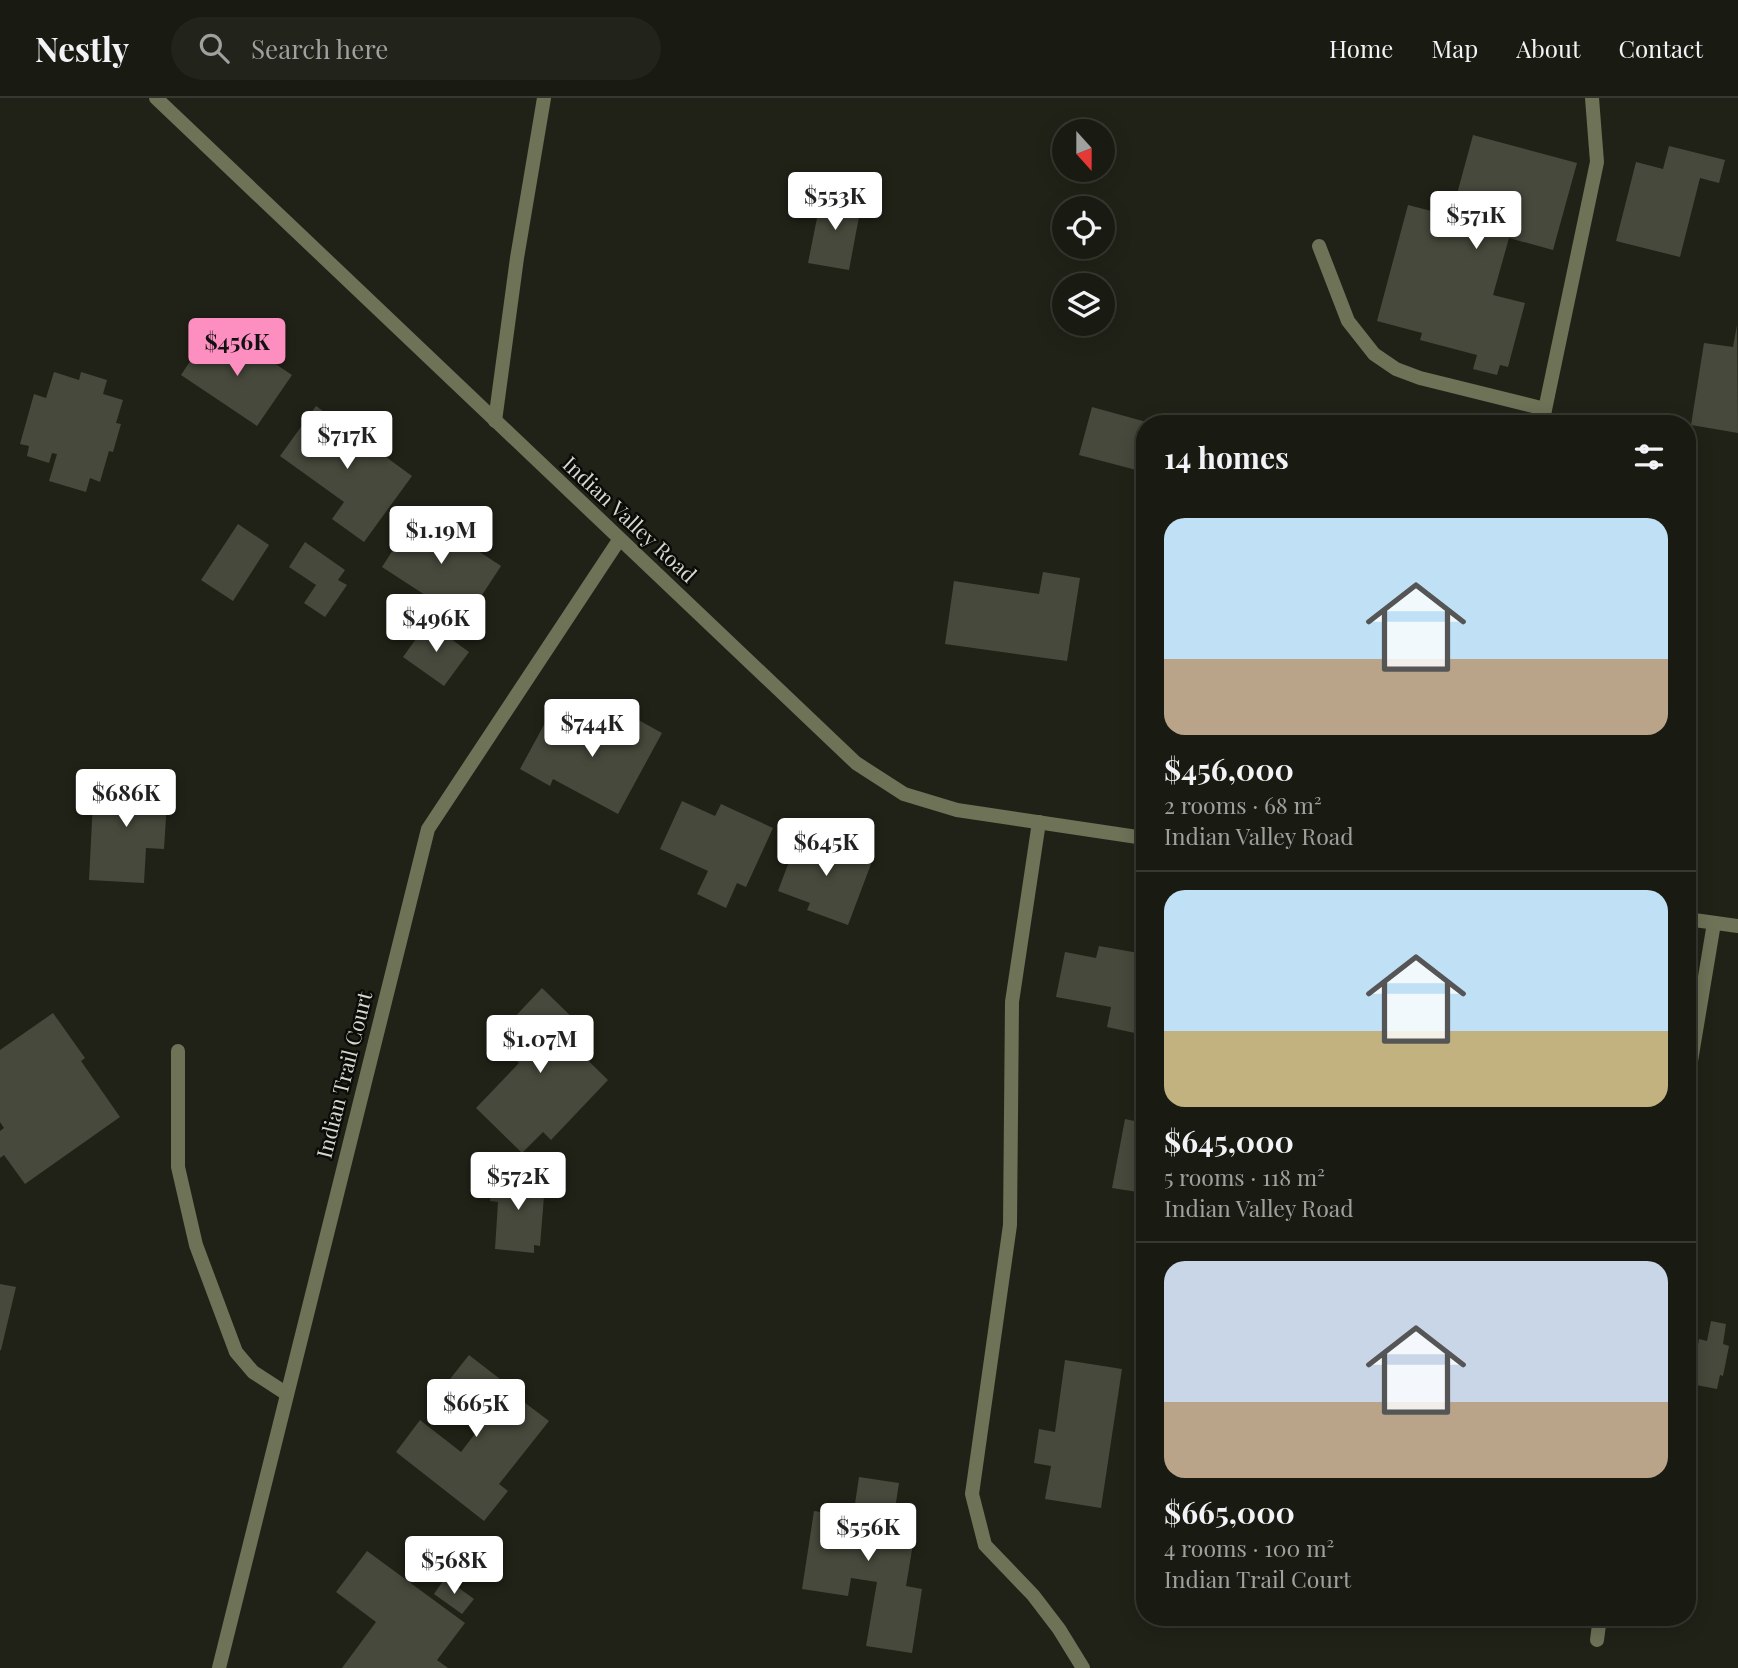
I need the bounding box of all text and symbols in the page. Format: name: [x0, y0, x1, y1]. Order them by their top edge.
search box: [171, 17, 661, 80]
text: Nestly: [35, 26, 129, 70]
icon: search: [195, 29, 233, 67]
text: Search here: [251, 31, 389, 66]
text: Home: [1329, 32, 1393, 64]
text: Map: [1431, 32, 1478, 64]
text: About: [1516, 32, 1580, 64]
text: Contact: [1618, 32, 1703, 64]
north arrow: [1052, 119, 1115, 182]
map controls: [1052, 119, 1115, 336]
pin: $553K: [786, 172, 884, 232]
text: $553K: [804, 179, 866, 210]
pin: $571K: [1427, 192, 1525, 251]
button: locate: [1052, 196, 1115, 259]
text: $571K: [1446, 198, 1506, 229]
button: layers: [1052, 273, 1115, 336]
pin: $456K: [188, 318, 286, 378]
text: $456K: [204, 325, 270, 356]
pin: $717K: [298, 412, 396, 471]
text: $717K: [317, 418, 377, 449]
text: 14 homes: [1164, 437, 1289, 477]
icon: filters: [1630, 438, 1668, 476]
street label: Indian Valley Road: [557, 449, 703, 588]
pin: $1.19M: [384, 506, 498, 566]
text: $1.19M: [405, 513, 477, 544]
icon: home: [1353, 564, 1479, 690]
pin: $496K: [387, 594, 485, 654]
text: $496K: [402, 601, 470, 632]
pin: $744K: [543, 700, 641, 759]
text: $744K: [560, 706, 624, 737]
text: $456,000: [1164, 749, 1294, 789]
pin: $686K: [77, 770, 175, 829]
text: $686K: [92, 776, 160, 807]
text: 2 rooms · 68 m²: [1164, 789, 1322, 820]
pin: $645K: [777, 818, 875, 878]
text: Indian Valley Road: [1164, 820, 1354, 851]
text: $645K: [793, 825, 859, 856]
icon: home: [1353, 936, 1479, 1062]
street label: Indian Trail Court: [309, 988, 377, 1161]
pin: $1.07M: [483, 1016, 597, 1075]
text: $1.07M: [503, 1022, 577, 1053]
text: $645,000: [1164, 1121, 1294, 1161]
pin: $572K: [469, 1152, 567, 1212]
text: $572K: [487, 1159, 549, 1190]
text: 5 rooms · 118 m²: [1164, 1161, 1325, 1192]
text: Indian Valley Road: [1164, 1192, 1354, 1223]
icon: home: [1353, 1307, 1479, 1433]
pin: $665K: [427, 1380, 525, 1439]
text: $665K: [443, 1386, 509, 1417]
text: $665,000: [1164, 1492, 1295, 1532]
pin: $556K: [819, 1504, 917, 1563]
text: $556K: [836, 1510, 900, 1541]
text: 4 rooms · 100 m²: [1164, 1532, 1334, 1563]
pin: $568K: [405, 1536, 503, 1596]
text: $568K: [421, 1543, 487, 1574]
text: Indian Trail Court: [1164, 1563, 1351, 1594]

